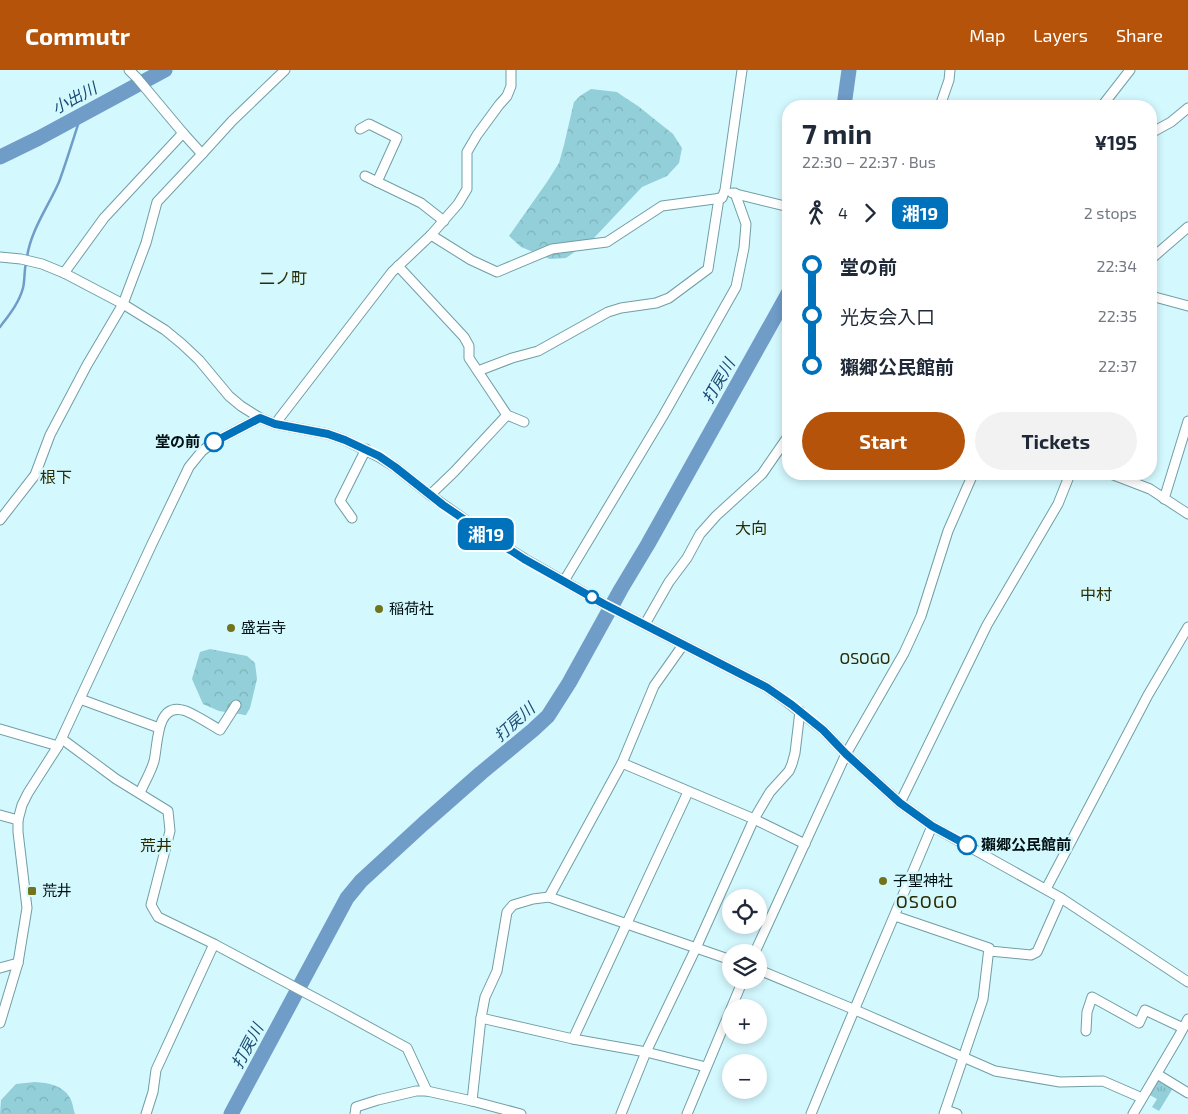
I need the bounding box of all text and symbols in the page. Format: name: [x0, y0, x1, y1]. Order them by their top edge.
text: Commutr: [25, 21, 130, 50]
text: Map: [969, 24, 1005, 46]
text: Layers: [1033, 24, 1088, 46]
text: Share: [1116, 24, 1163, 46]
water label: 小出川: [48, 77, 101, 117]
text: 7 min: [802, 116, 872, 150]
text: ¥195: [1094, 131, 1137, 154]
text: 22:30 – 22:37 · Bus: [802, 152, 936, 171]
icon: walk: [802, 199, 830, 227]
icon: forward: [856, 199, 884, 227]
text: 湘19: [902, 202, 938, 224]
text: 4: [838, 203, 848, 222]
text: 2 stops: [1084, 203, 1137, 222]
text: 堂の前: [840, 255, 897, 278]
text: 22:34: [1097, 256, 1137, 275]
district label: 二ノ町: [259, 268, 307, 287]
text: 光友会入口: [840, 305, 935, 328]
text: 22:35: [1098, 306, 1137, 325]
water label: 打戻川: [697, 353, 739, 406]
text: 獺郷公民館前: [840, 355, 954, 378]
text: 22:37: [1098, 356, 1137, 375]
button: Start: [802, 412, 965, 470]
button: Tickets: [975, 412, 1137, 470]
place label: 堂の前: [155, 432, 200, 450]
marker: 堂の前: [204, 432, 224, 452]
district label: 根下: [40, 467, 72, 486]
line badge: 湘19: [457, 518, 515, 550]
district label: 大向: [735, 518, 767, 537]
text: 湘19: [468, 523, 504, 545]
district label: 中村: [1080, 584, 1112, 603]
unlabelled marker: [585, 590, 599, 604]
place label: 稲荷社: [389, 599, 434, 617]
marker: 稲荷社: [373, 603, 385, 615]
place label: 盛岩寺: [241, 618, 286, 636]
marker: 盛岩寺: [225, 622, 237, 634]
district label: OSOGO: [839, 648, 891, 667]
water label: 打戻川: [489, 697, 539, 745]
district label: 荒井: [140, 835, 172, 854]
marker: 獺郷公民館前: [957, 835, 977, 855]
place label: 獺郷公民館前: [981, 835, 1071, 853]
place label: 子聖神社: [893, 871, 953, 889]
marker: 子聖神社: [877, 875, 889, 887]
place label: 荒井: [42, 881, 72, 899]
marker: 荒井: [26, 885, 38, 897]
map controls: [722, 889, 767, 1099]
button: locate: [722, 889, 767, 934]
district label: OSOGO: [896, 890, 958, 912]
button: layers: [722, 944, 767, 989]
button: +: [722, 999, 767, 1044]
water label: 打戻川: [227, 1018, 267, 1071]
button: −: [722, 1054, 767, 1099]

